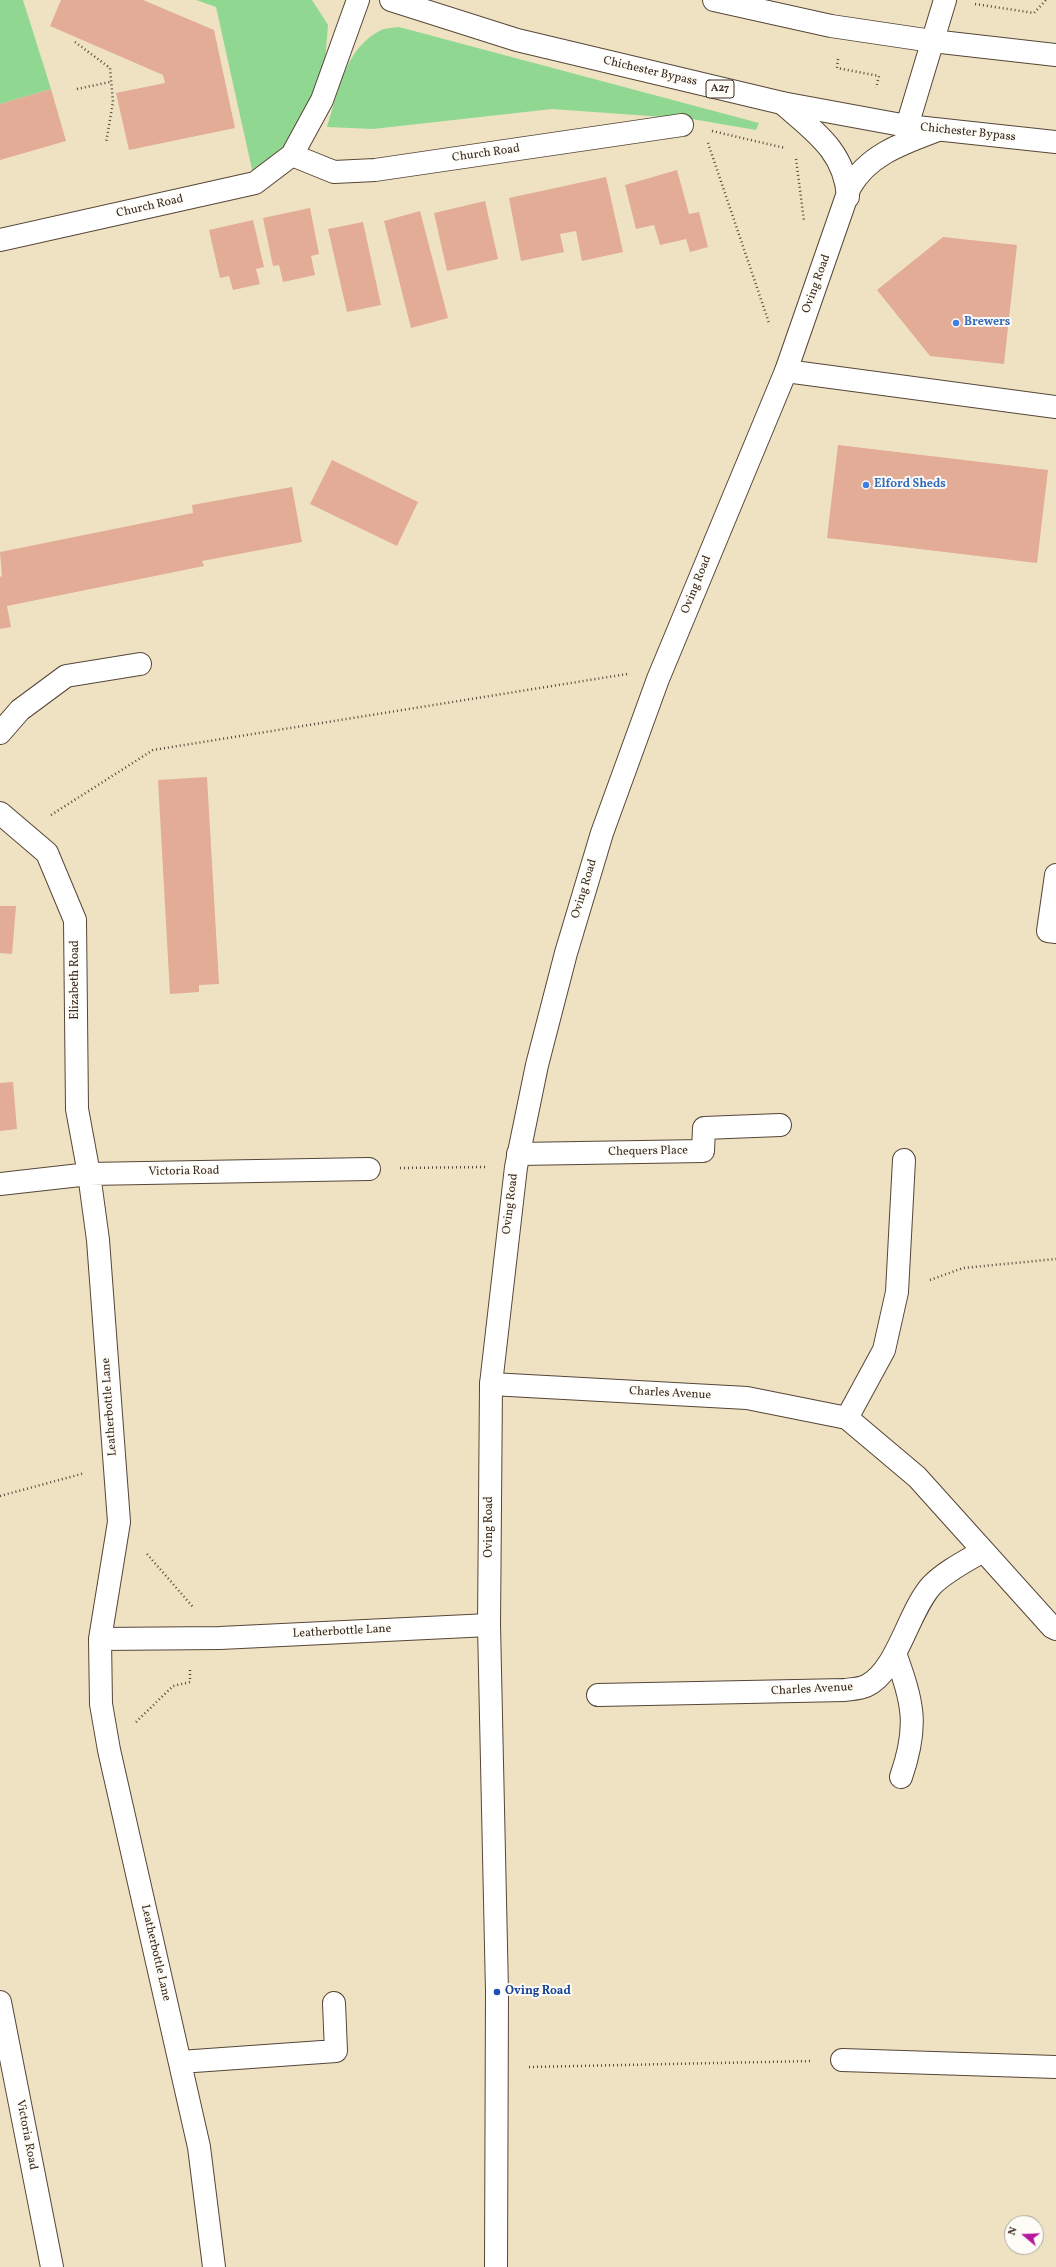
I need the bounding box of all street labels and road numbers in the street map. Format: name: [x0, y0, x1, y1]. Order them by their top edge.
street label: Chichester Bypass: [602, 54, 698, 90]
road number: A27: [706, 80, 734, 98]
street label: Chichester Bypass: [920, 121, 1016, 145]
street label: Church Road: [451, 142, 521, 166]
street label: Church Road: [115, 192, 185, 222]
street label: Oving Road: [800, 253, 834, 315]
street label: Oving Road: [679, 554, 715, 616]
street label: Oving Road: [569, 857, 601, 921]
street label: Elizabeth Road: [69, 940, 83, 1020]
street label: Chequers Place: [608, 1144, 688, 1160]
street label: Victoria Road: [148, 1164, 220, 1180]
street label: Oving Road: [500, 1173, 522, 1235]
street label: Leatherbottle Lane: [99, 1357, 121, 1457]
street label: Charles Avenue: [629, 1385, 711, 1403]
street label: Oving Road: [483, 1496, 497, 1558]
street label: Leatherbottle Lane: [292, 1622, 392, 1642]
street label: Charles Avenue: [771, 1681, 853, 1699]
street label: Leatherbottle Lane: [137, 1903, 173, 2003]
street label: Victoria Road: [12, 2099, 40, 2171]

